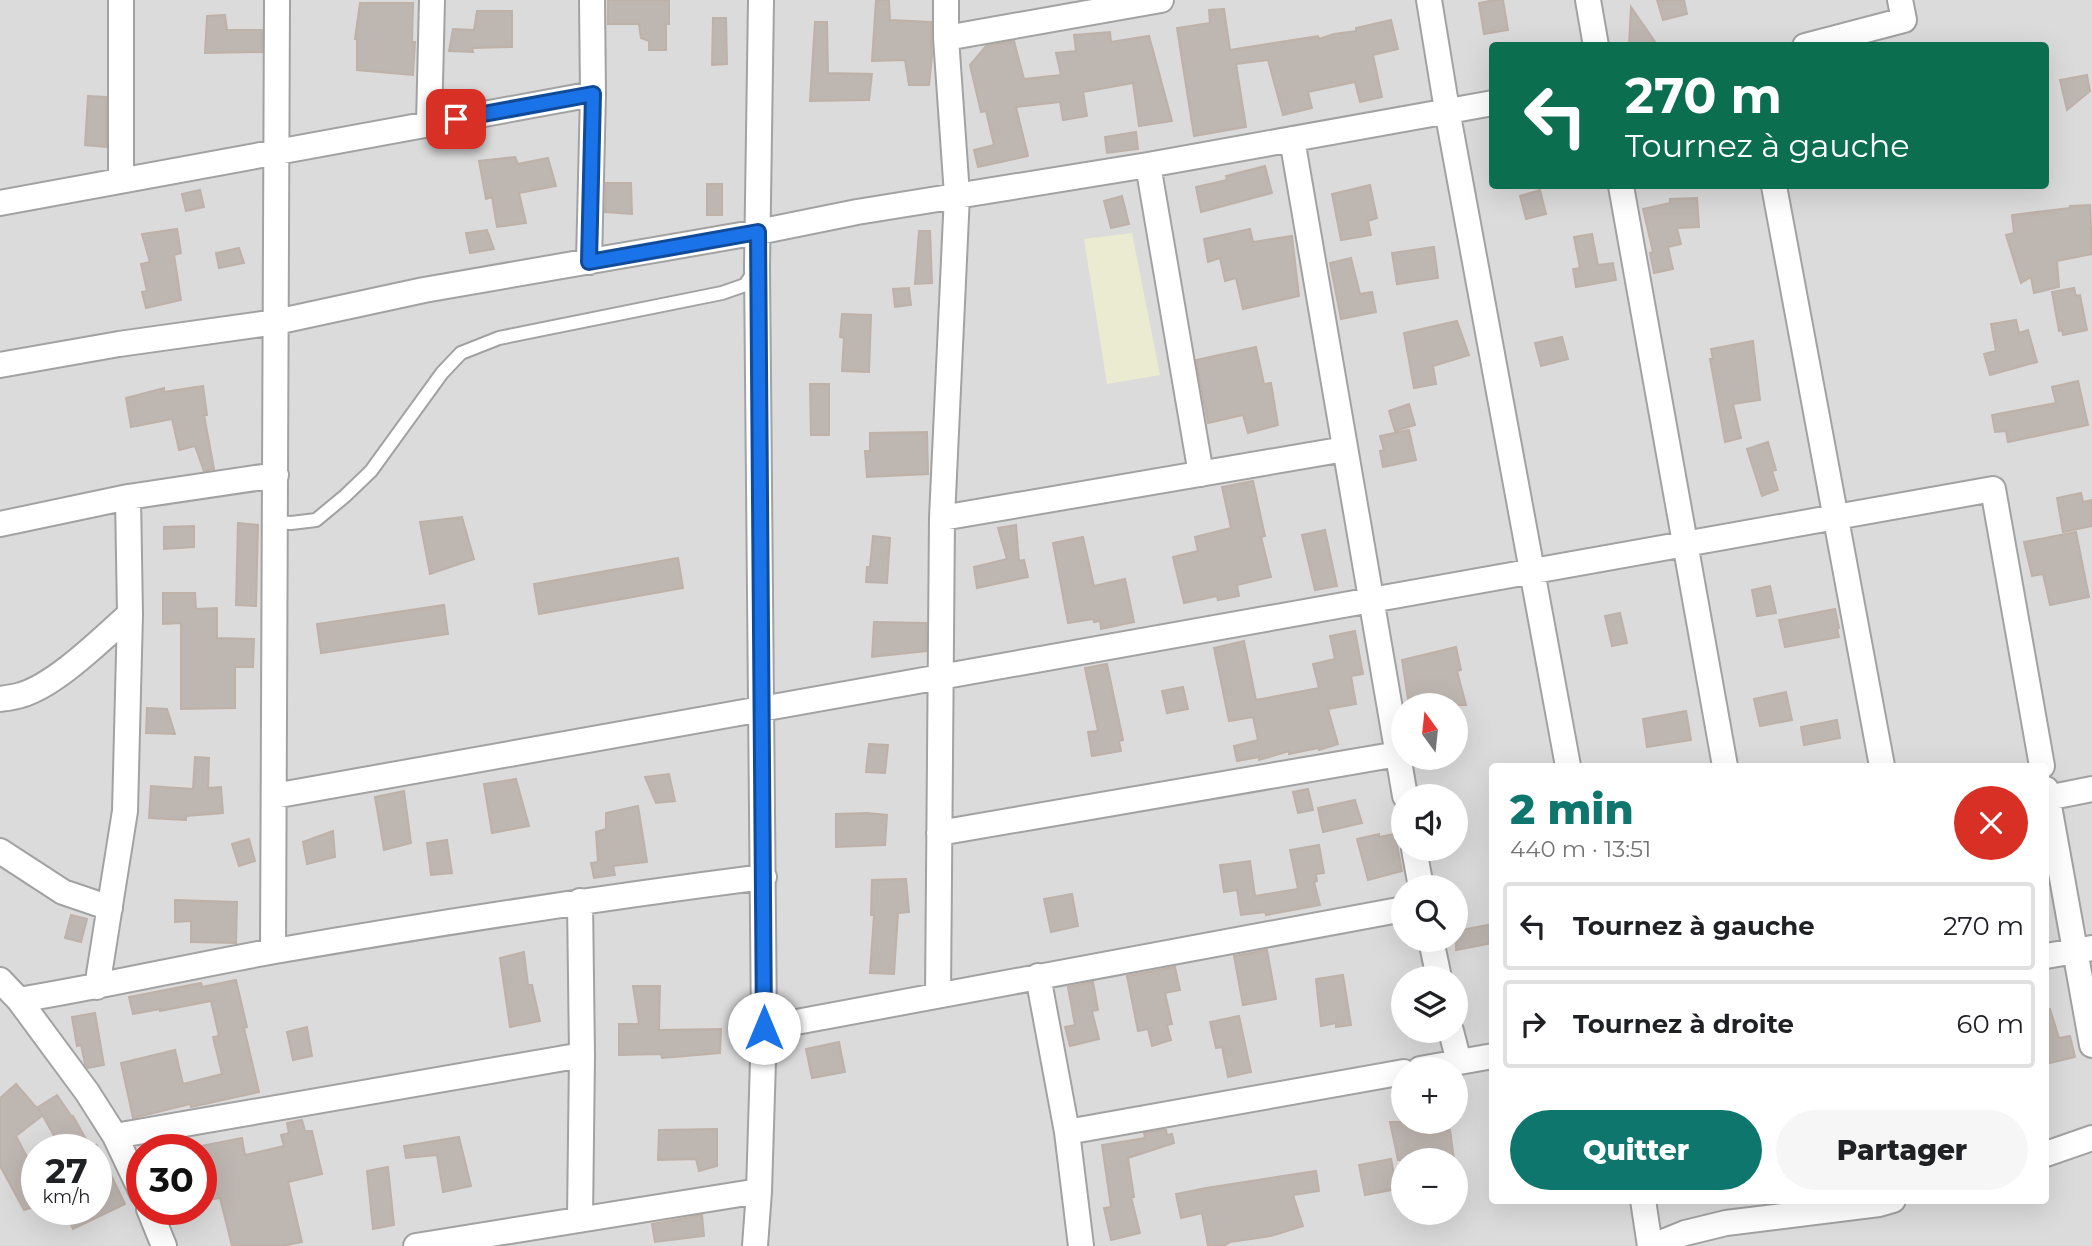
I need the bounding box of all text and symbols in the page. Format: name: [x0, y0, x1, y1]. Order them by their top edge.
text: 270 m: [1625, 66, 1782, 125]
icon: left: [1510, 70, 1601, 161]
pin: [426, 89, 486, 149]
icon: arrive: [437, 100, 475, 138]
text: Tournez à gauche: [1625, 126, 1910, 165]
north arrow: [1391, 693, 1468, 770]
map controls: [1391, 693, 1468, 1225]
text: 2 min: [1510, 783, 1634, 835]
button: sound: [1391, 784, 1468, 861]
button: close: [1954, 786, 2028, 860]
text: 440 m · 13:51: [1510, 835, 1651, 863]
button: search: [1391, 875, 1468, 952]
icon: left: [1514, 907, 1552, 945]
text: Tournez à gauche: [1573, 910, 1815, 942]
text: 270 m: [1943, 910, 2024, 942]
button: layers: [1391, 966, 1468, 1043]
position arrow: [727, 991, 801, 1065]
icon: right: [1514, 1005, 1552, 1043]
text: Tournez à droite: [1573, 1008, 1794, 1040]
text: 60 m: [1957, 1008, 2024, 1040]
button: +: [1391, 1057, 1468, 1134]
button: Quitter: [1510, 1110, 1762, 1190]
button: Partager: [1776, 1110, 2028, 1190]
speed limit sign: 30: [126, 1134, 217, 1225]
button: −: [1391, 1148, 1468, 1225]
text: 27: [45, 1149, 88, 1192]
text: km/h: [42, 1186, 91, 1208]

